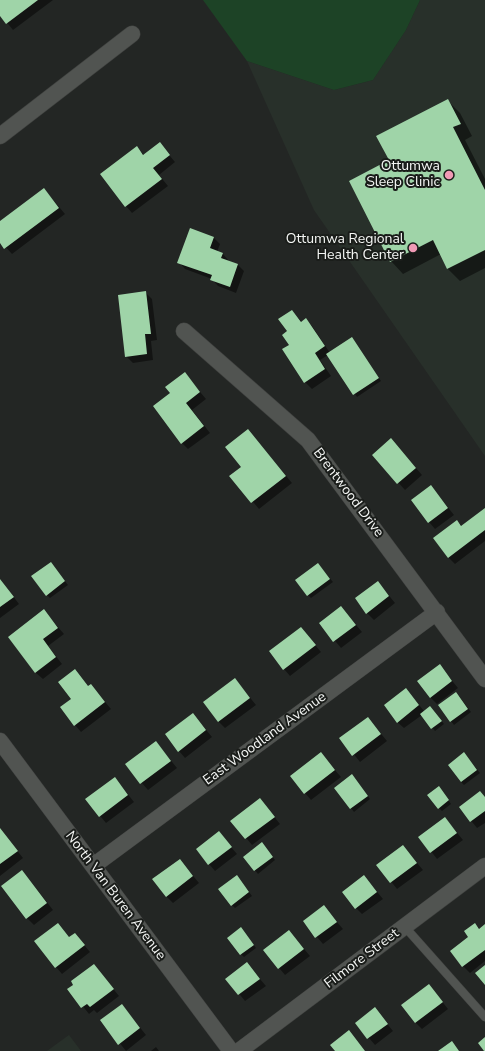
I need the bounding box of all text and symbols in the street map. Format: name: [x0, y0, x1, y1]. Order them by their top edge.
place label: Ottumwa Sleep Clinic: [366, 159, 440, 192]
marker: Ottumwa Sleep Clinic: [443, 169, 455, 181]
place label: Ottumwa Regional Health Center: [286, 232, 404, 264]
marker: Ottumwa Regional Health Center: [407, 242, 419, 254]
street label: Brentwood Drive: [309, 445, 387, 541]
street label: East Woodland Avenue: [200, 689, 330, 789]
street label: North Van Buren Avenue: [61, 828, 169, 964]
street label: Filmore Street: [321, 926, 403, 992]

